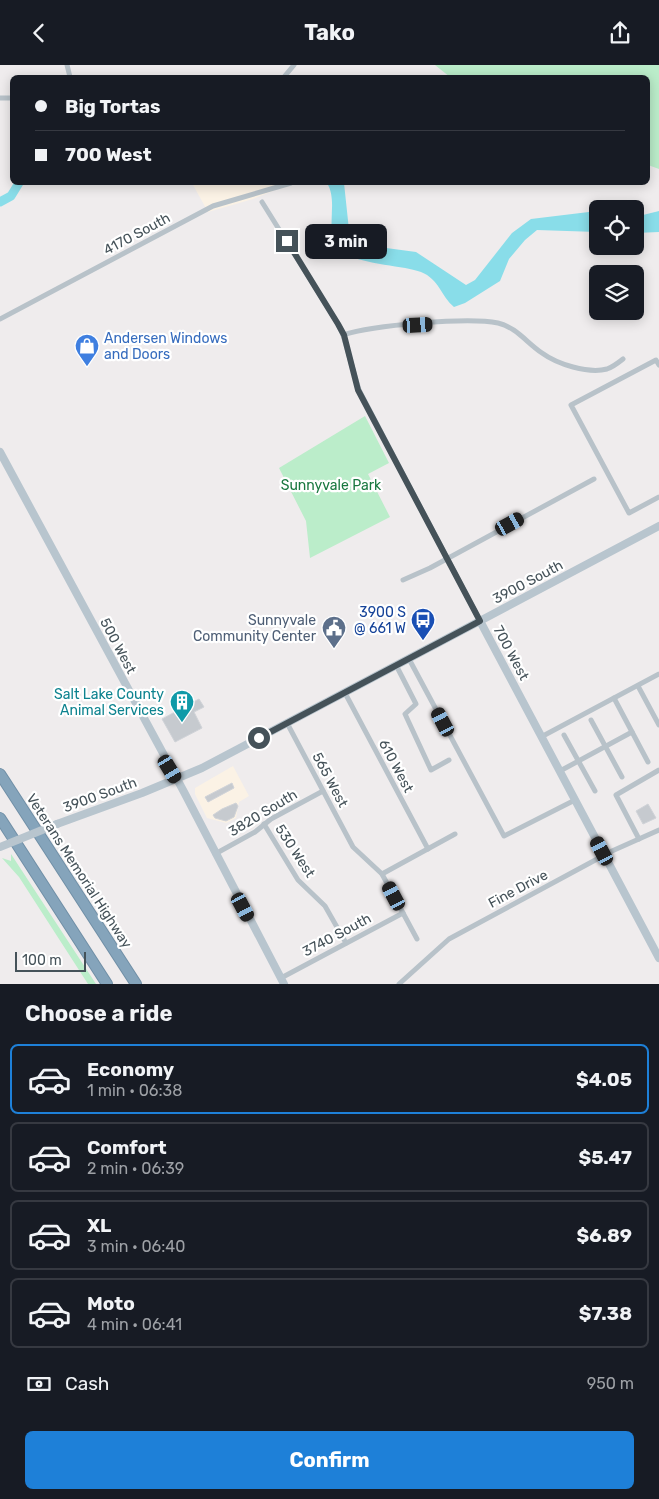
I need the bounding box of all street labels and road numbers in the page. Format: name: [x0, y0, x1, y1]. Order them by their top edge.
street label: 4170 South: [101, 209, 173, 259]
street label: 3900 South: [490, 556, 566, 608]
street label: 500 West: [96, 615, 140, 677]
street label: 700 West: [490, 623, 533, 684]
street label: 610 West: [375, 737, 417, 796]
street label: 565 West: [308, 750, 352, 811]
street label: 3900 South: [61, 774, 139, 816]
street label: 3820 South: [226, 786, 300, 840]
street label: Veterans Memorial Highway: [23, 791, 135, 952]
street label: 530 West: [271, 821, 319, 881]
street label: Fine Drive: [485, 866, 551, 912]
street label: 3740 South: [300, 910, 374, 960]

